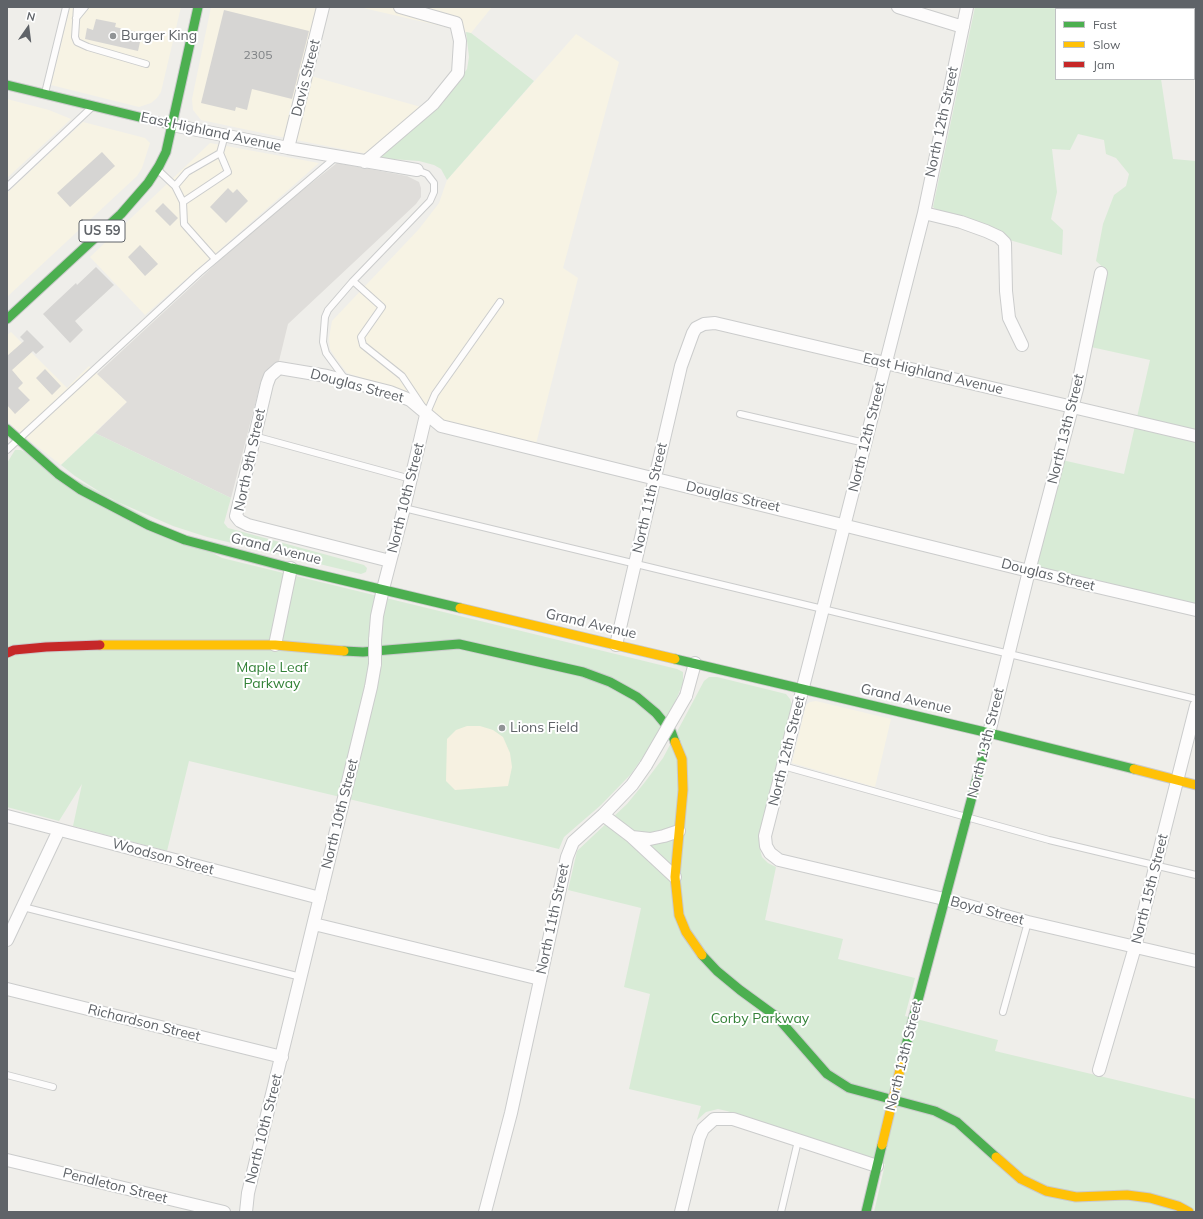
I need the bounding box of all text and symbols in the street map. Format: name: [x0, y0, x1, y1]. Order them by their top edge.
north arrow: [8, 8, 48, 48]
legend: [1055, 8, 1195, 80]
text: N: [25, 9, 37, 24]
text: Fast: [1093, 17, 1117, 32]
place label: Burger King: [121, 28, 197, 44]
marker: Burger King: [108, 31, 118, 41]
text: Slow: [1093, 37, 1121, 52]
street label: Davis Street: [288, 38, 324, 118]
house number: 2305: [244, 48, 272, 62]
text: Jam: [1093, 57, 1115, 72]
street label: North 12th Street: [922, 65, 962, 179]
street label: East Highland Avenue: [139, 109, 283, 155]
road number: US 59: [79, 220, 125, 242]
street label: East Highland Avenue: [861, 350, 1005, 398]
street label: Douglas Street: [308, 365, 406, 407]
street label: North 13th Street: [1044, 372, 1088, 486]
street label: North 12th Street: [845, 380, 889, 494]
street label: North 9th Street: [231, 407, 269, 513]
street label: North 10th Street: [384, 441, 428, 555]
street label: North 11th Street: [629, 441, 671, 555]
street label: Douglas Street: [684, 478, 782, 516]
street label: Grand Avenue: [229, 530, 323, 568]
street label: Douglas Street: [999, 555, 1097, 595]
street label: Grand Avenue: [544, 605, 638, 643]
park label: Maple Leaf Parkway: [236, 660, 308, 692]
street label: Grand Avenue: [859, 680, 953, 718]
street label: North 13th Street: [964, 686, 1008, 800]
street label: North 12th Street: [765, 694, 809, 808]
place label: Lions Field: [510, 720, 578, 736]
marker: Lions Field: [497, 723, 507, 733]
street label: North 10th Street: [318, 757, 362, 871]
street label: North 15th Street: [1128, 832, 1172, 946]
street label: Woodson Street: [110, 835, 216, 879]
street label: North 11th Street: [533, 862, 573, 976]
street label: Boyd Street: [948, 893, 1026, 929]
street label: North 13th Street: [882, 999, 926, 1113]
street label: Richardson Street: [86, 1001, 202, 1045]
park label: Corby Parkway: [711, 1011, 809, 1027]
street label: North 10th Street: [242, 1072, 286, 1186]
street label: Pendleton Street: [61, 1165, 169, 1207]

